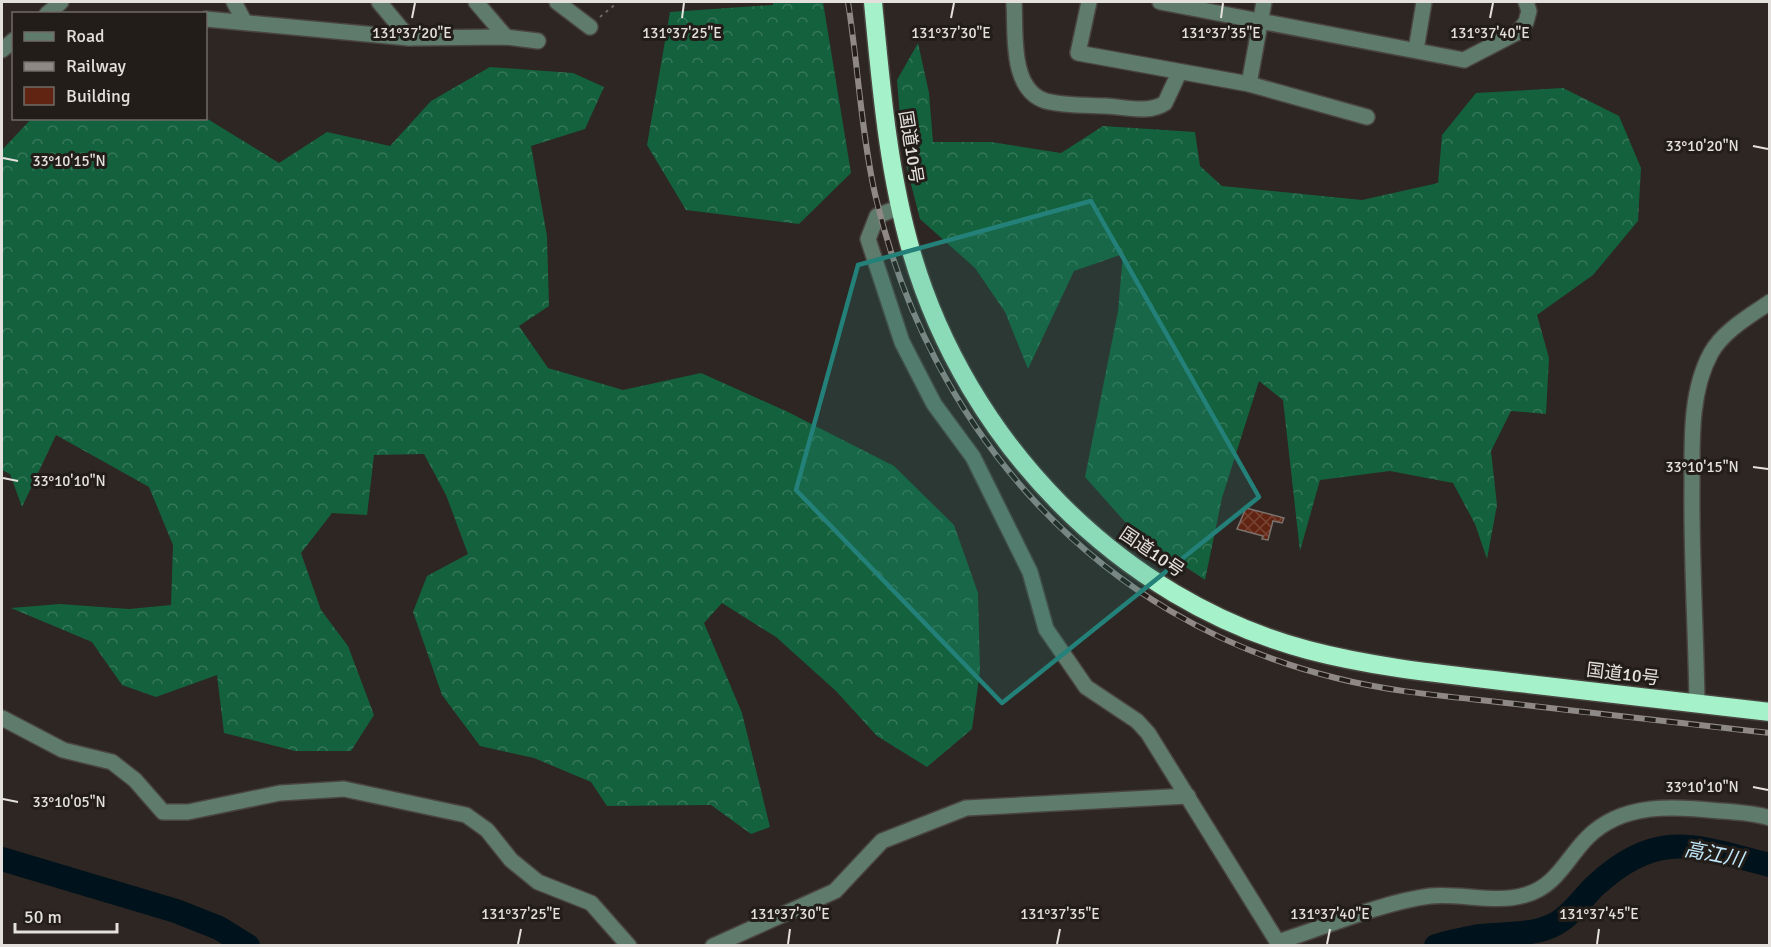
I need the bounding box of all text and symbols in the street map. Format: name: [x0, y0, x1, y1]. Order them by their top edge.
legend: [12, 12, 207, 120]
text: 131°37'20"E: [372, 24, 452, 42]
text: 131°37'25"E: [642, 24, 722, 42]
text: 131°37'30"E: [911, 24, 991, 42]
text: 131°37'35"E: [1181, 24, 1261, 42]
text: 131°37'40"E: [1450, 24, 1530, 42]
text: Road: [66, 25, 105, 47]
text: Railway: [66, 55, 127, 77]
text: Building: [66, 85, 130, 107]
street label: 国道10号: [894, 109, 928, 185]
text: 33°10'20"N: [1665, 137, 1739, 155]
text: 33°10'15"N: [32, 152, 106, 170]
text: 33°10'15"N: [1665, 458, 1739, 476]
text: 33°10'10"N: [32, 472, 106, 490]
street label: 国道10号: [1115, 522, 1189, 582]
street label: 国道10号: [1585, 659, 1661, 689]
text: 33°10'10"N: [1665, 778, 1739, 796]
text: 33°10'05"N: [32, 793, 106, 811]
water label: 高江川: [1682, 836, 1748, 873]
scale bar: [15, 896, 117, 934]
text: 131°37'25"E: [481, 905, 561, 923]
text: 131°37'30"E: [750, 905, 830, 923]
text: 131°37'35"E: [1020, 905, 1100, 923]
text: 131°37'40"E: [1290, 905, 1370, 923]
text: 131°37'45"E: [1559, 905, 1639, 923]
text: 50 m: [24, 906, 62, 928]

